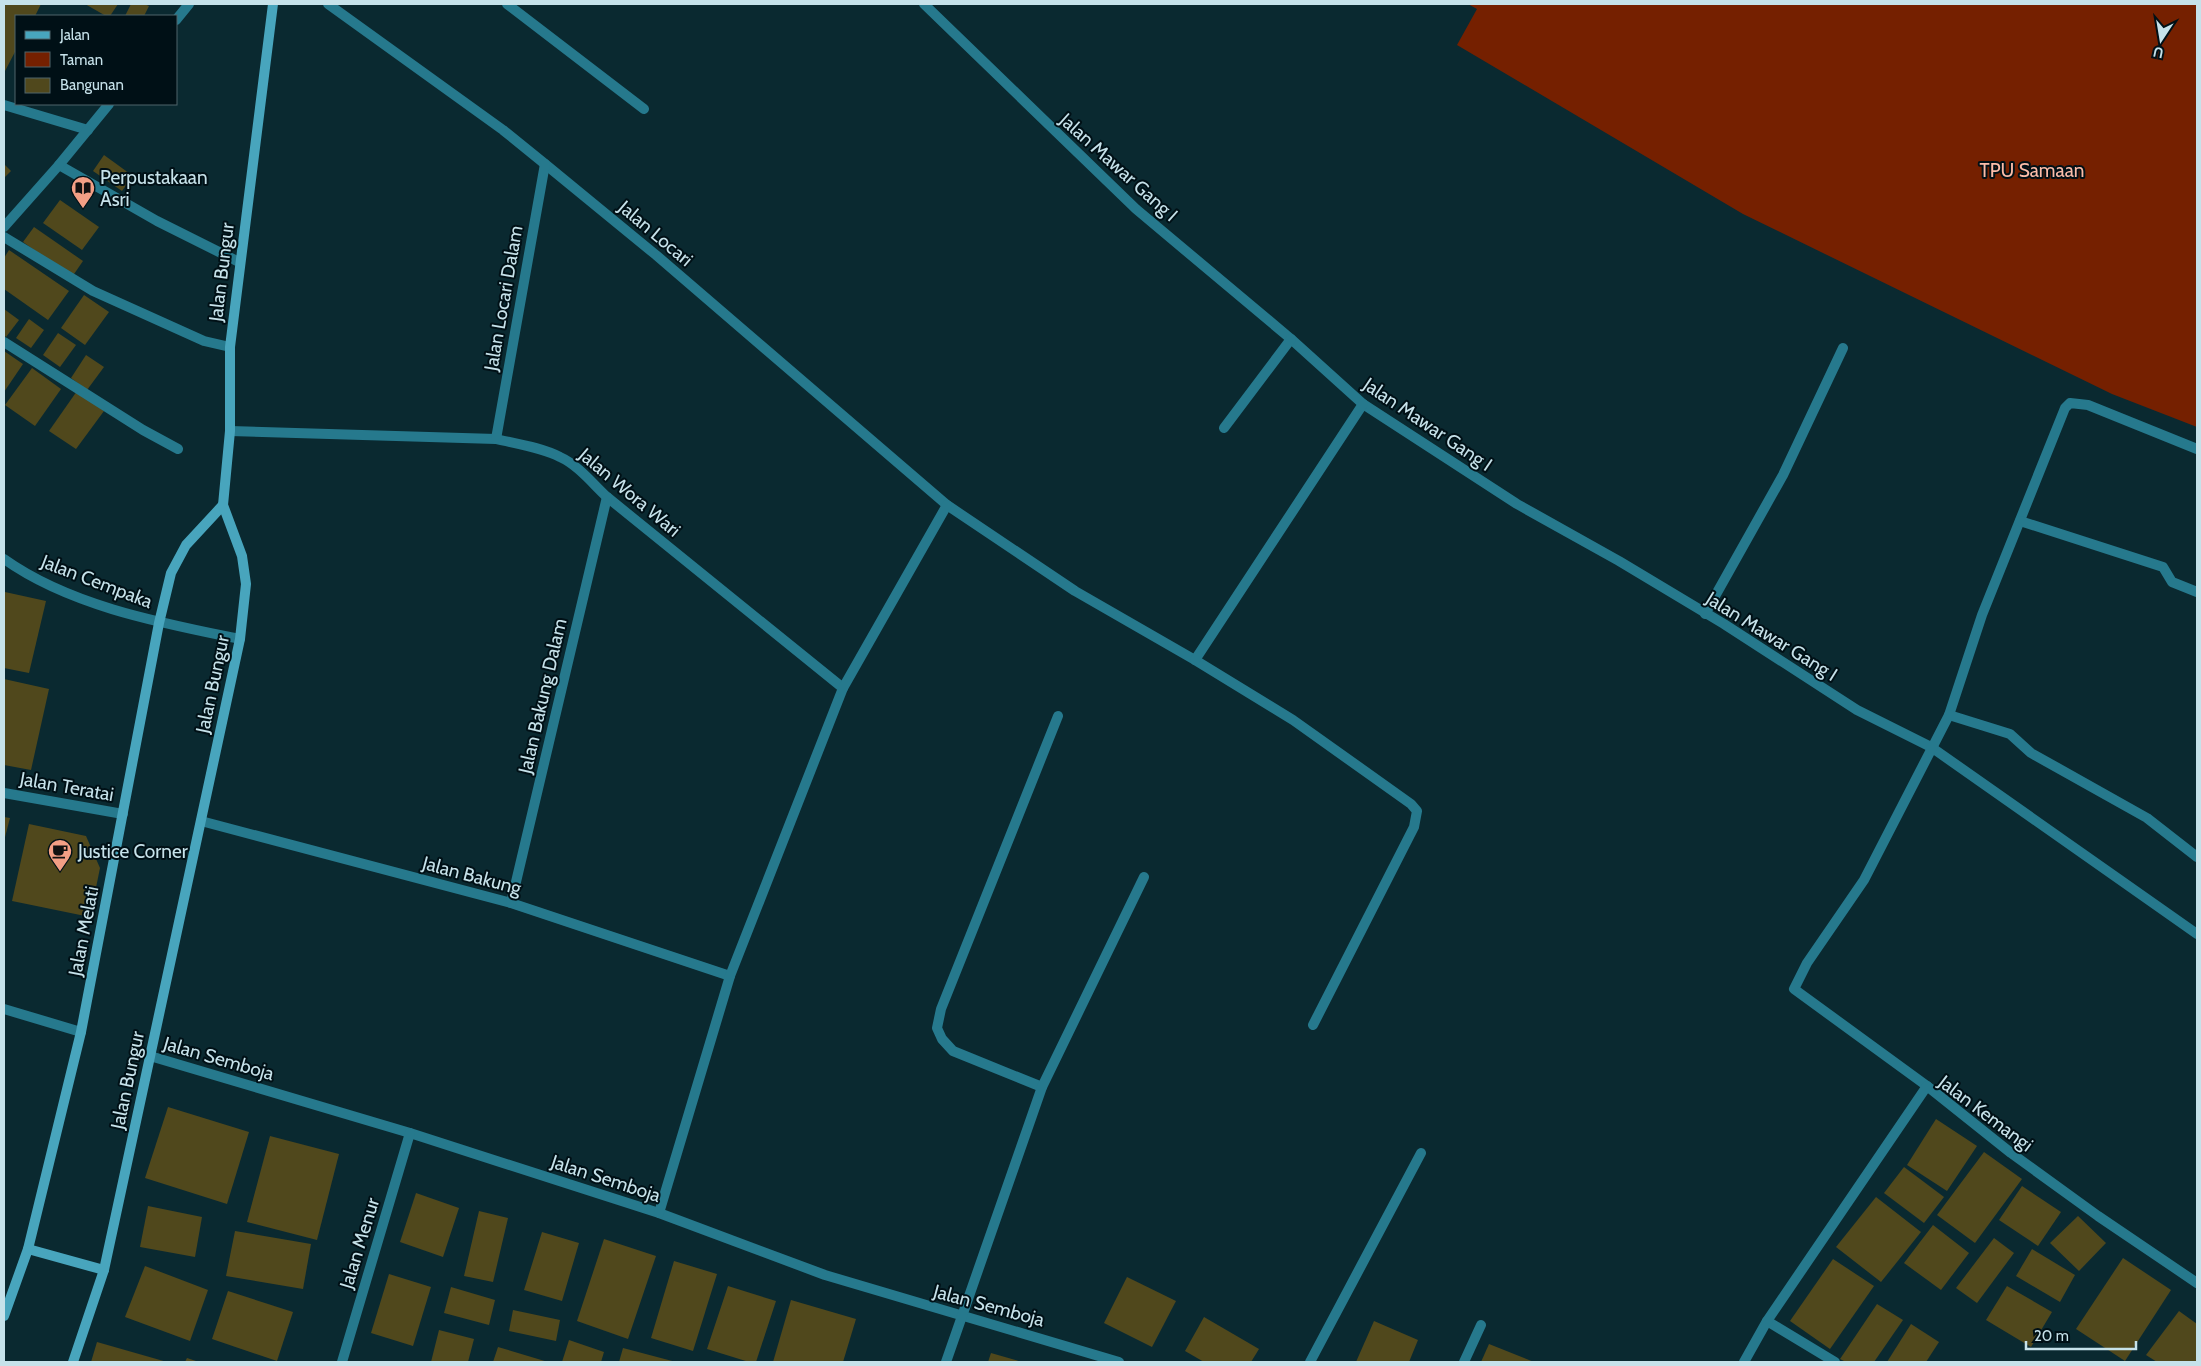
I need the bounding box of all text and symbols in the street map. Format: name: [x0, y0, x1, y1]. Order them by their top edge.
legend: [15, 15, 178, 105]
north arrow: [2136, 15, 2186, 65]
text: Jalan: [59, 26, 90, 44]
text: U: [2152, 43, 2165, 63]
text: Taman: [60, 51, 103, 69]
text: Bangunan: [60, 76, 124, 94]
street label: Jalan Mawar Gang I: [1054, 108, 1182, 226]
park label: TPU Samaan: [1980, 159, 2084, 182]
place label: Perpustakaan Asri: [100, 166, 208, 211]
library icon: Perpustakaan Asri: [70, 175, 96, 209]
street label: Jalan Locari: [613, 195, 697, 271]
street label: Jalan Bungur: [204, 221, 239, 324]
street label: Jalan Locari Dalam: [479, 224, 528, 374]
street label: Jalan Mawar Gang I: [1358, 372, 1497, 476]
street label: Jalan Wora Wari: [573, 443, 685, 542]
street label: Jalan Cempaka: [37, 549, 156, 613]
street label: Jalan Mawar Gang I: [1701, 586, 1842, 686]
street label: Jalan Bakung Dalam: [513, 616, 572, 777]
street label: Jalan Bungur: [191, 633, 234, 736]
street label: Jalan Teratai: [17, 767, 116, 806]
cafe icon: Justice Corner: [47, 838, 73, 872]
place label: Justice Corner: [77, 840, 188, 863]
street label: Jalan Bakung: [419, 851, 524, 900]
street label: Jalan Melati: [63, 884, 103, 979]
street label: Jalan Bungur: [106, 1029, 149, 1132]
street label: Jalan Semboja: [160, 1031, 277, 1085]
street label: Jalan Kemangi: [1933, 1070, 2037, 1156]
street label: Jalan Semboja: [547, 1150, 664, 1207]
street label: Jalan Menur: [334, 1195, 384, 1292]
street label: Jalan Semboja: [930, 1279, 1047, 1331]
scale bar: [2026, 1318, 2136, 1350]
text: 20 m: [2034, 1327, 2069, 1345]

